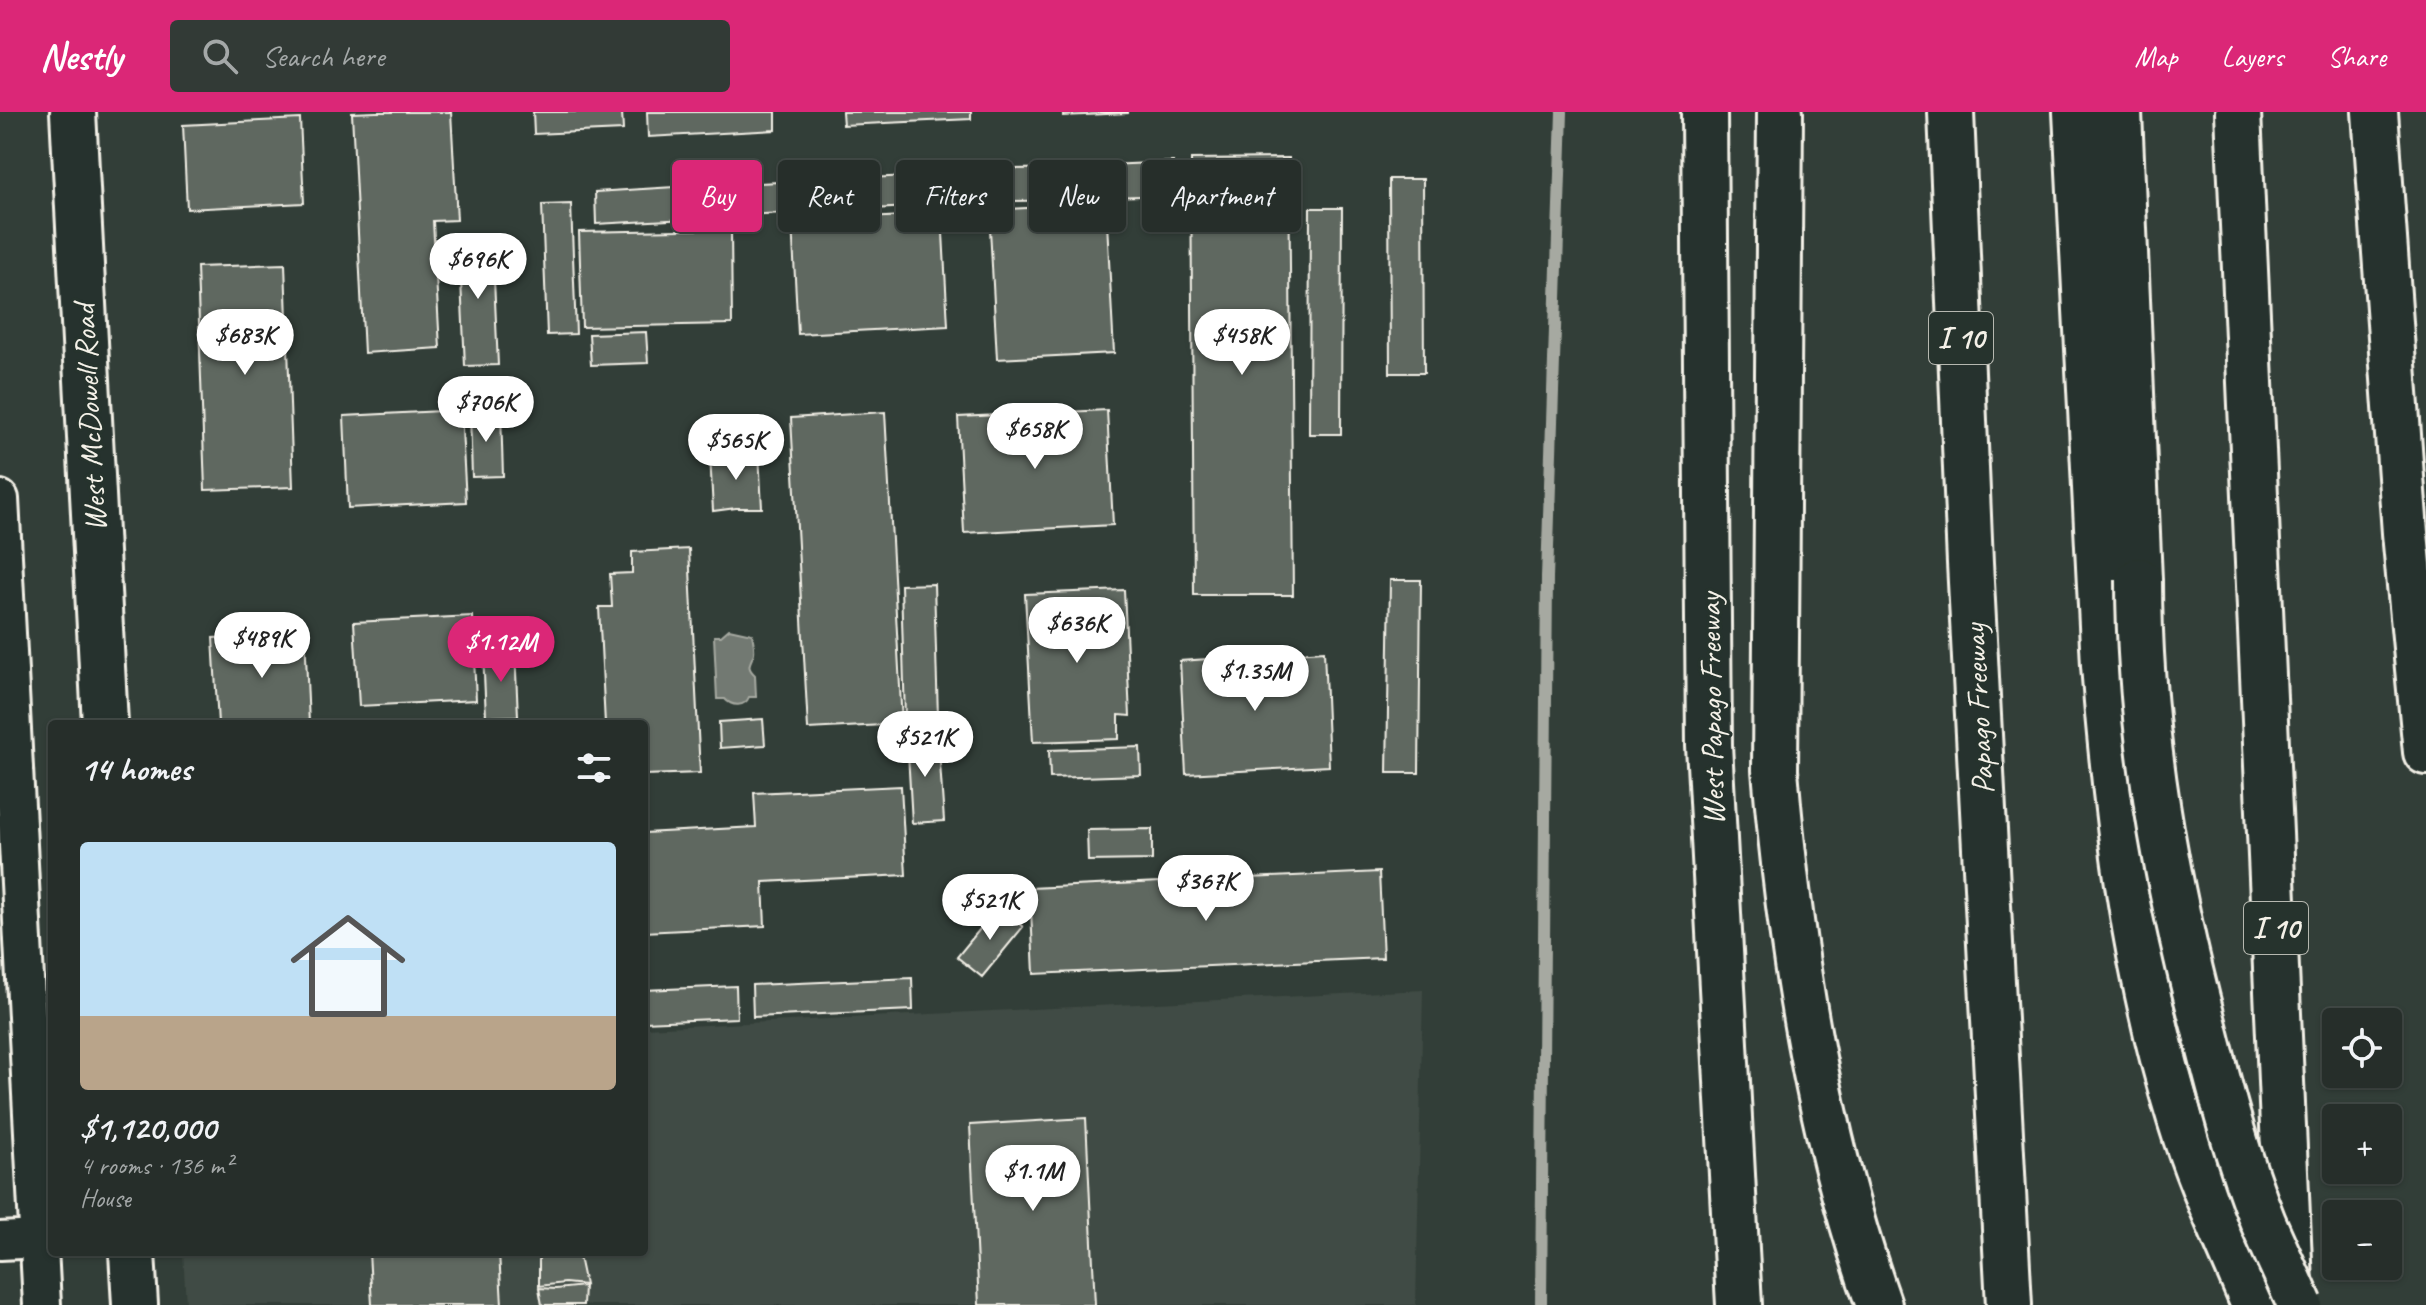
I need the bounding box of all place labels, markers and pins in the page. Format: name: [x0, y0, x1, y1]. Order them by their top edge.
pin: $696K: [422, 233, 534, 301]
pin: $683K: [189, 309, 301, 377]
pin: $458K: [1186, 309, 1298, 377]
pin: $706K: [430, 376, 542, 444]
pin: $658K: [979, 403, 1091, 471]
pin: $565K: [680, 414, 792, 482]
pin: $636K: [1021, 597, 1133, 665]
pin: $489K: [206, 612, 318, 680]
pin: $1.12M: [436, 616, 566, 684]
pin: $1.35M: [1190, 645, 1320, 713]
pin: $521K: [869, 711, 981, 779]
pin: $367K: [1150, 855, 1262, 923]
pin: $521K: [934, 874, 1046, 942]
pin: $1.1M: [977, 1145, 1089, 1213]

